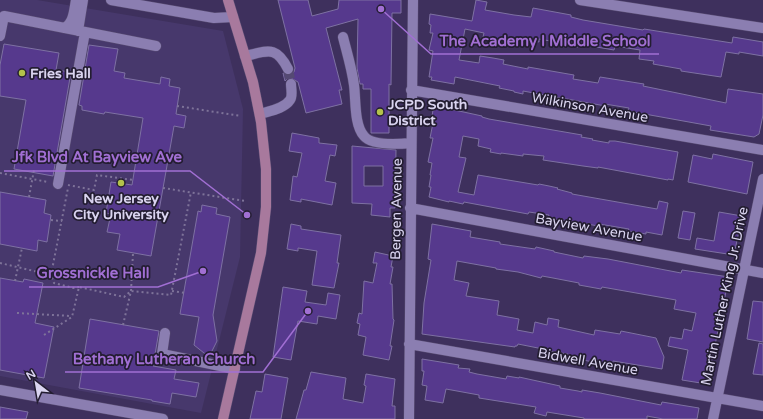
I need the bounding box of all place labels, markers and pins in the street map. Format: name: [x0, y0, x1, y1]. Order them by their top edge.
callout: The Academy I Middle School: [431, 27, 659, 54]
place label: Fries Hall: [30, 65, 91, 82]
marker: Fries Hall: [17, 68, 27, 78]
place label: JCPD South District: [387, 96, 467, 129]
marker: JCPD South District: [375, 107, 385, 117]
callout: Jfk Blvd At Bayview Ave: [4, 144, 190, 171]
marker: New Jersey City University: [116, 178, 126, 188]
place label: New Jersey City University: [73, 190, 169, 223]
callout: Grossnickle Hall: [29, 260, 158, 287]
callout: Bethany Lutheran Church: [65, 345, 263, 372]

